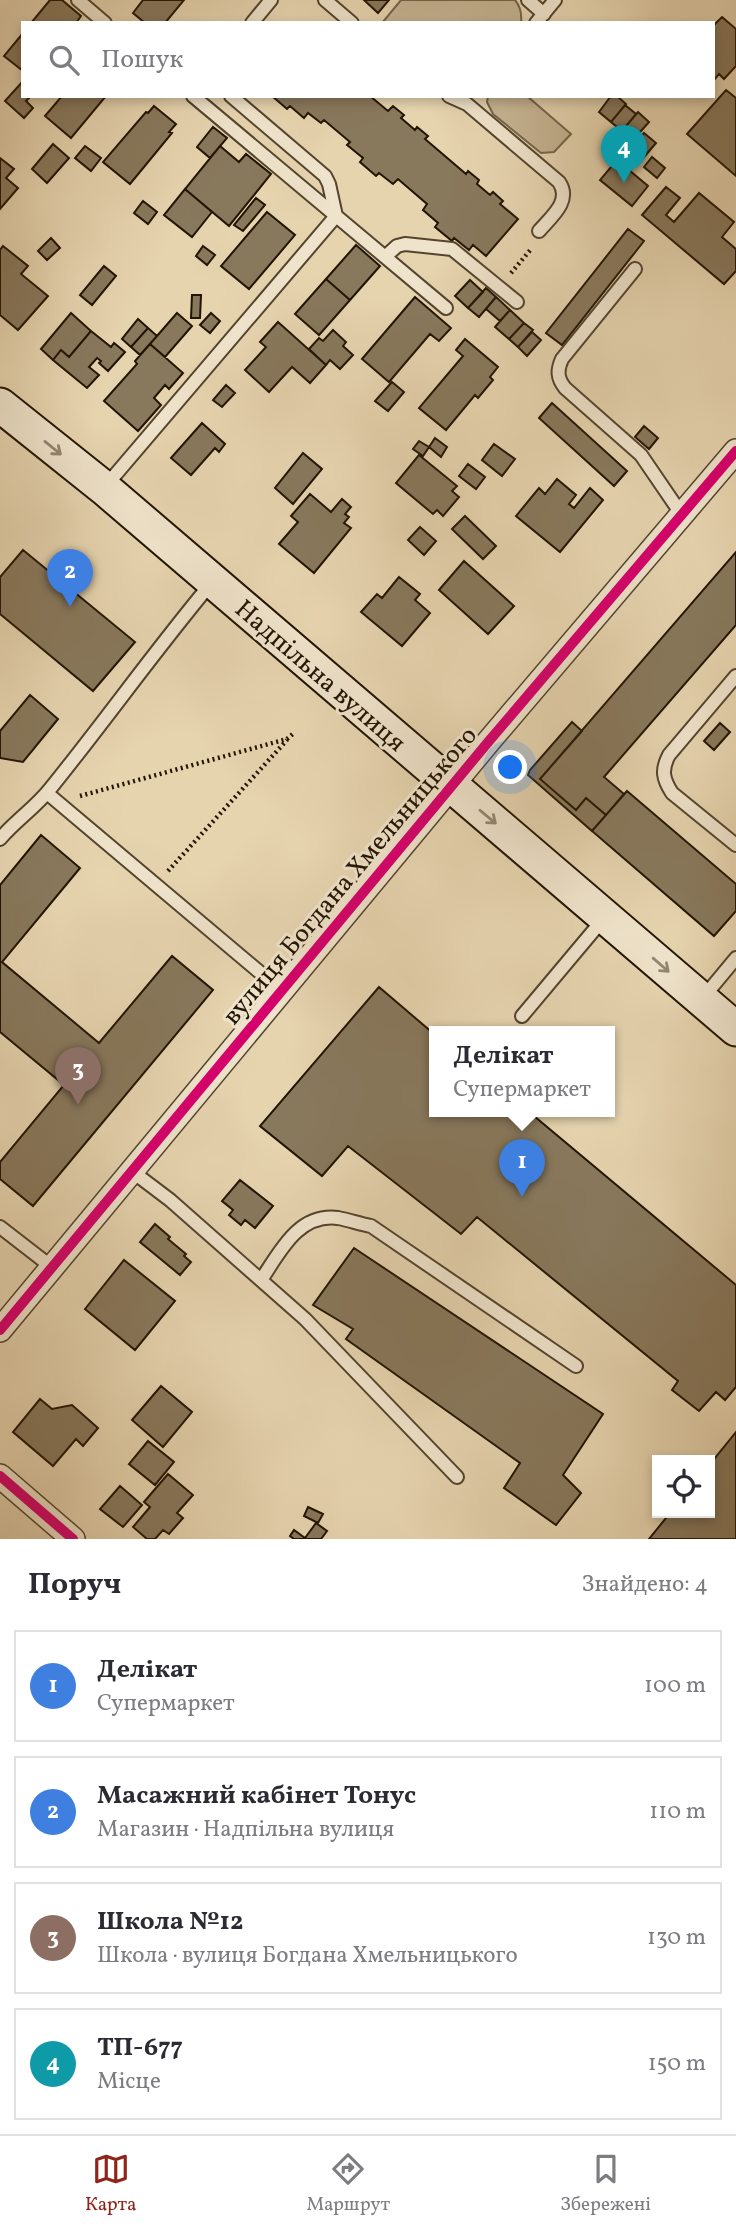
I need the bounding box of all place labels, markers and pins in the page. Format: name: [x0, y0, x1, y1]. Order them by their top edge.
pin: 4: [601, 125, 647, 183]
pin: 2: [47, 549, 93, 607]
pin: 3: [55, 1047, 101, 1105]
pin: 1: [499, 1139, 545, 1197]

